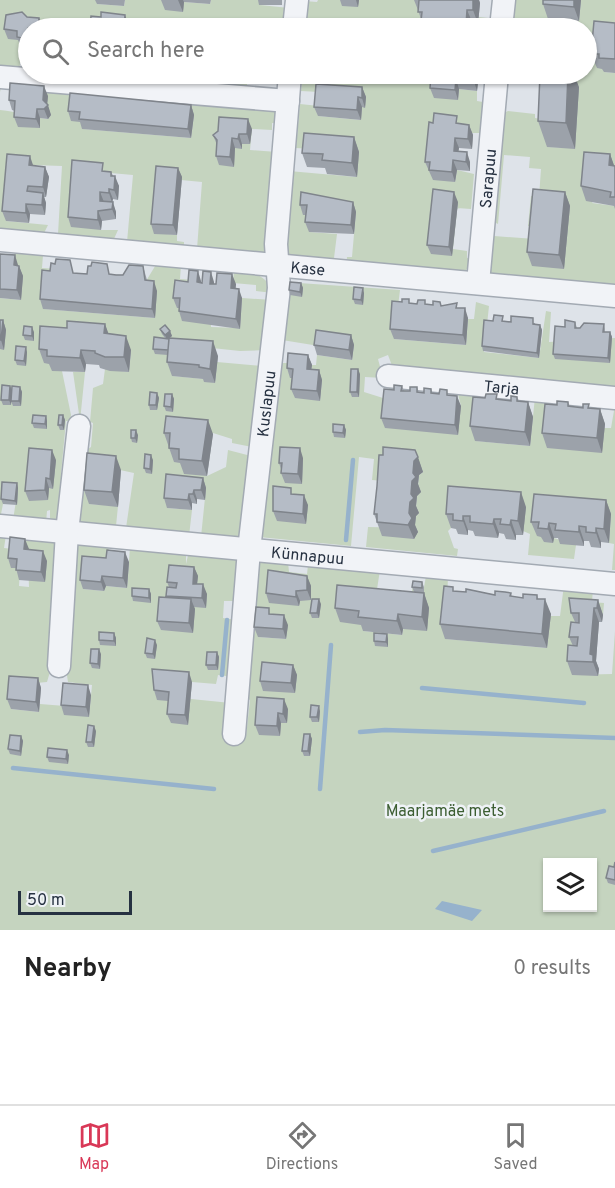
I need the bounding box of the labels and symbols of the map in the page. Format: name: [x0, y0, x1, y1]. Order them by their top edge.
street label: Sarapuu: [477, 148, 502, 209]
street label: Kase: [289, 258, 326, 282]
street label: Kuslapuu: [254, 369, 281, 438]
street label: Tarja: [483, 377, 520, 401]
street label: Künnapuu: [270, 544, 345, 570]
park label: Maarjamäe mets: [386, 802, 504, 822]
scale bar: [18, 888, 132, 916]

